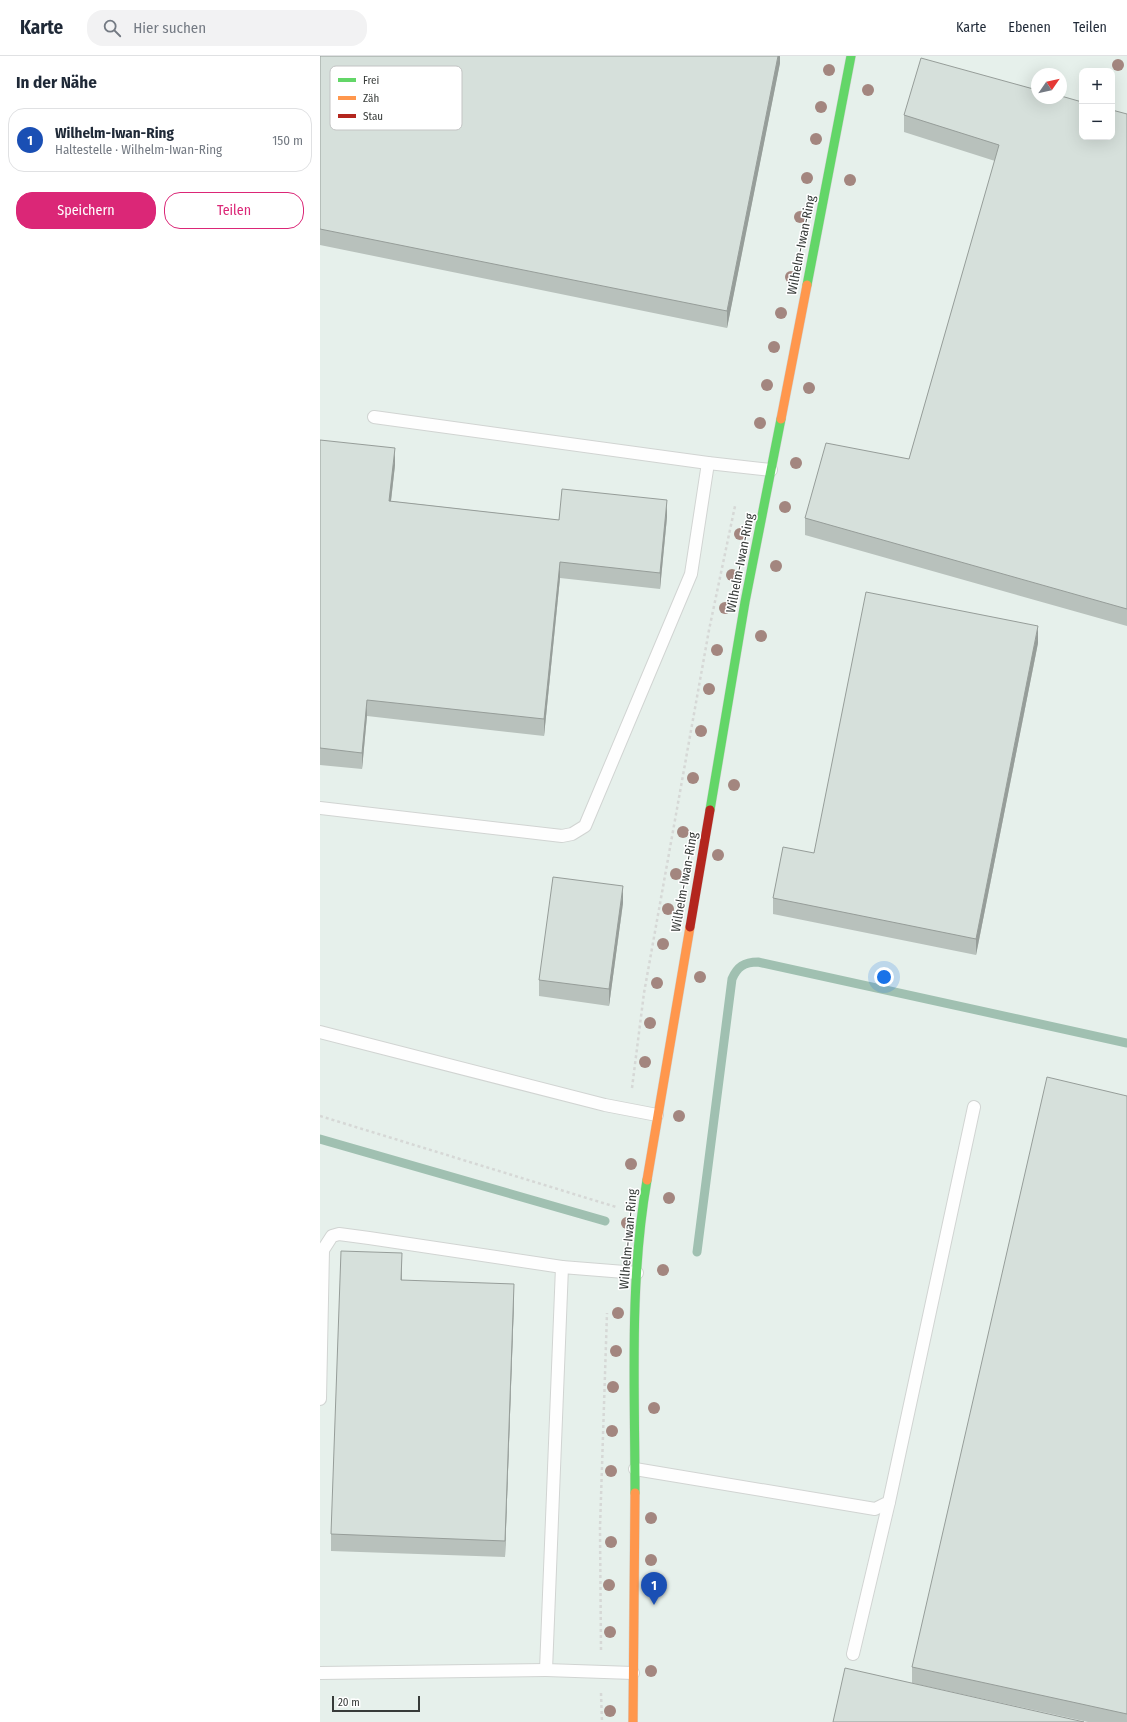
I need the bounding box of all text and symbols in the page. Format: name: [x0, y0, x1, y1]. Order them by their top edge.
search box: [87, 10, 367, 46]
text: Karte: [20, 16, 63, 39]
icon: search: [101, 17, 123, 39]
text: Hier suchen: [133, 19, 206, 37]
text: Karte: [956, 19, 986, 36]
text: Ebenen: [1008, 19, 1051, 36]
text: Teilen: [1073, 19, 1107, 36]
legend: [330, 66, 462, 130]
north arrow: [1031, 68, 1067, 104]
map controls: [1079, 68, 1115, 140]
button: +: [1079, 68, 1115, 104]
text: In der Nähe: [16, 72, 97, 93]
text: Frei: [363, 74, 379, 87]
text: Zäh: [363, 92, 379, 105]
button: −: [1079, 104, 1115, 140]
text: Stau: [363, 110, 383, 123]
text: Wilhelm-Iwan-Ring: [55, 124, 174, 142]
text: 1: [27, 133, 33, 148]
text: 150 m: [272, 133, 303, 148]
text: Haltestelle · Wilhelm-Iwan-Ring: [55, 142, 222, 157]
button: Speichern: [16, 192, 156, 229]
button: Teilen: [164, 192, 304, 229]
street label: Wilhelm-Iwan-Ring: [784, 193, 818, 296]
street label: Wilhelm-Iwan-Ring: [723, 511, 757, 614]
street label: Wilhelm-Iwan-Ring: [668, 830, 700, 933]
your location: [874, 967, 894, 987]
street label: Wilhelm-Iwan-Ring: [616, 1187, 640, 1290]
pin: 1: [641, 1572, 667, 1605]
scale bar: [332, 1694, 420, 1713]
text: 20 m: [338, 1696, 360, 1709]

